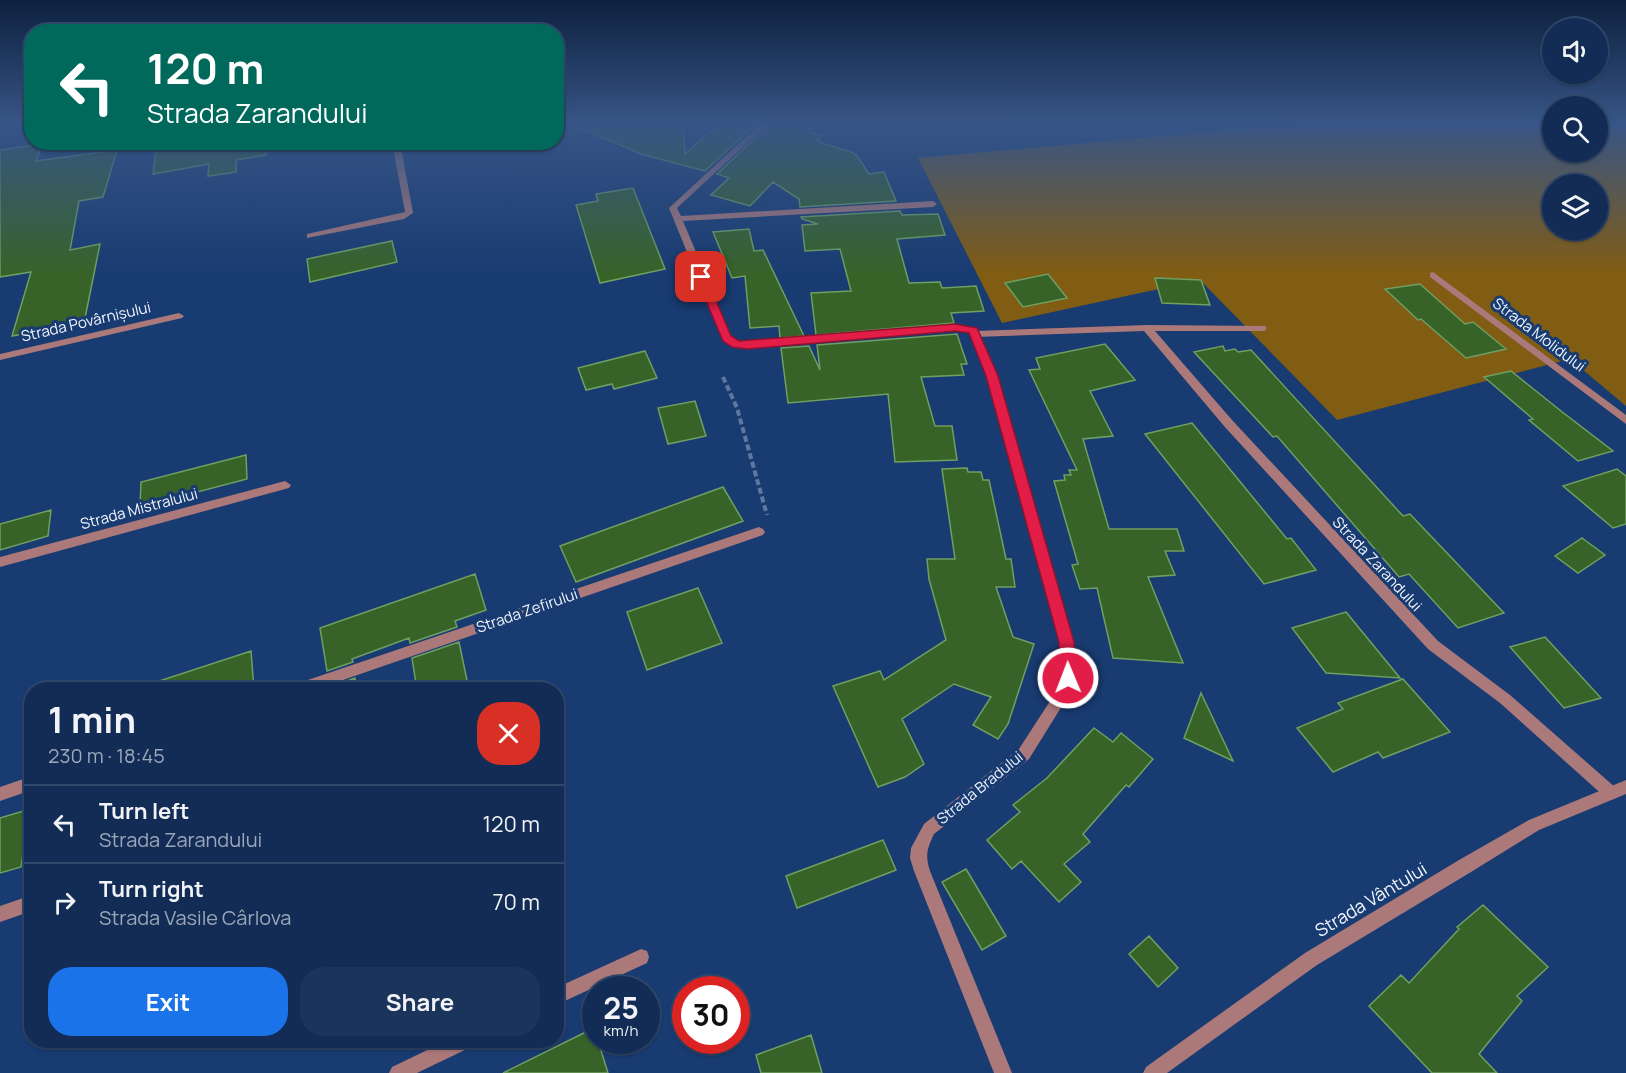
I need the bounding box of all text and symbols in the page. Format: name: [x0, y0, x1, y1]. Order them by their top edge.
map controls: [1542, 18, 1608, 240]
button: sound: [1542, 18, 1608, 84]
text: 120 m: [147, 39, 264, 97]
icon: left: [48, 48, 126, 126]
text: Strada Zarandului: [147, 94, 367, 131]
button: search: [1542, 96, 1608, 162]
button: layers: [1542, 174, 1608, 240]
pin: [675, 251, 726, 302]
icon: arrive: [684, 260, 717, 293]
street label: Strada Molidului: [1489, 293, 1590, 376]
street label: Strada Povârnișului: [19, 296, 153, 347]
street label: Strada Mistralului: [78, 483, 200, 534]
street label: Strada Zarandului: [1328, 512, 1427, 616]
street label: Strada Zefirului: [473, 583, 580, 638]
position arrow: [1036, 646, 1100, 710]
text: 1 min: [48, 695, 136, 744]
button: close: [477, 702, 540, 765]
text: 230 m · 18:45: [48, 742, 165, 769]
street label: Strada Bradului: [932, 746, 1027, 829]
text: Turn left: [99, 796, 189, 826]
icon: left: [48, 808, 81, 841]
text: 120 m: [482, 809, 540, 839]
text: Strada Zarandului: [99, 826, 262, 853]
street label: Strada Vântului: [1310, 856, 1431, 942]
text: Turn right: [99, 874, 204, 904]
icon: right: [48, 886, 81, 919]
text: 70 m: [492, 887, 540, 917]
text: Strada Vasile Cârlova: [99, 904, 291, 931]
button: Exit: [48, 967, 288, 1036]
button: Share: [300, 967, 540, 1036]
speed limit sign: 30: [672, 976, 750, 1054]
text: 25: [603, 987, 639, 1028]
text: km/h: [604, 1020, 638, 1041]

